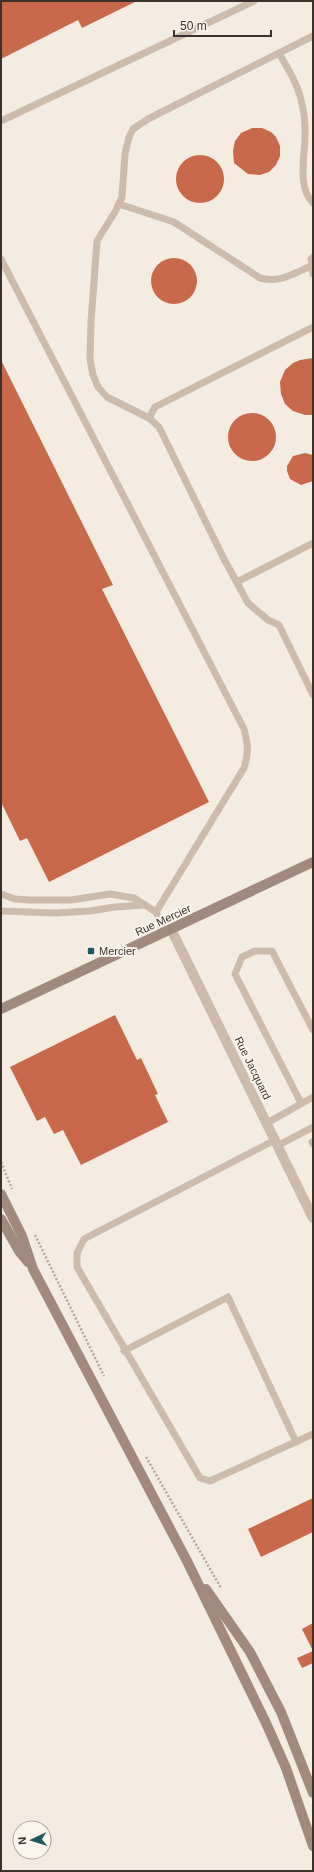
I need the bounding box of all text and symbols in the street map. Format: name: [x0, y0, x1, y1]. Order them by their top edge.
scale bar: [174, 12, 271, 38]
text: 50 m: [180, 19, 207, 33]
street label: Rue Mercier: [133, 902, 193, 938]
place label: Mercier: [99, 945, 136, 957]
marker: Mercier: [86, 946, 96, 956]
street label: Rue Jacquard: [233, 1035, 273, 1101]
north arrow: [12, 1820, 52, 1860]
text: N: [16, 1836, 28, 1845]

